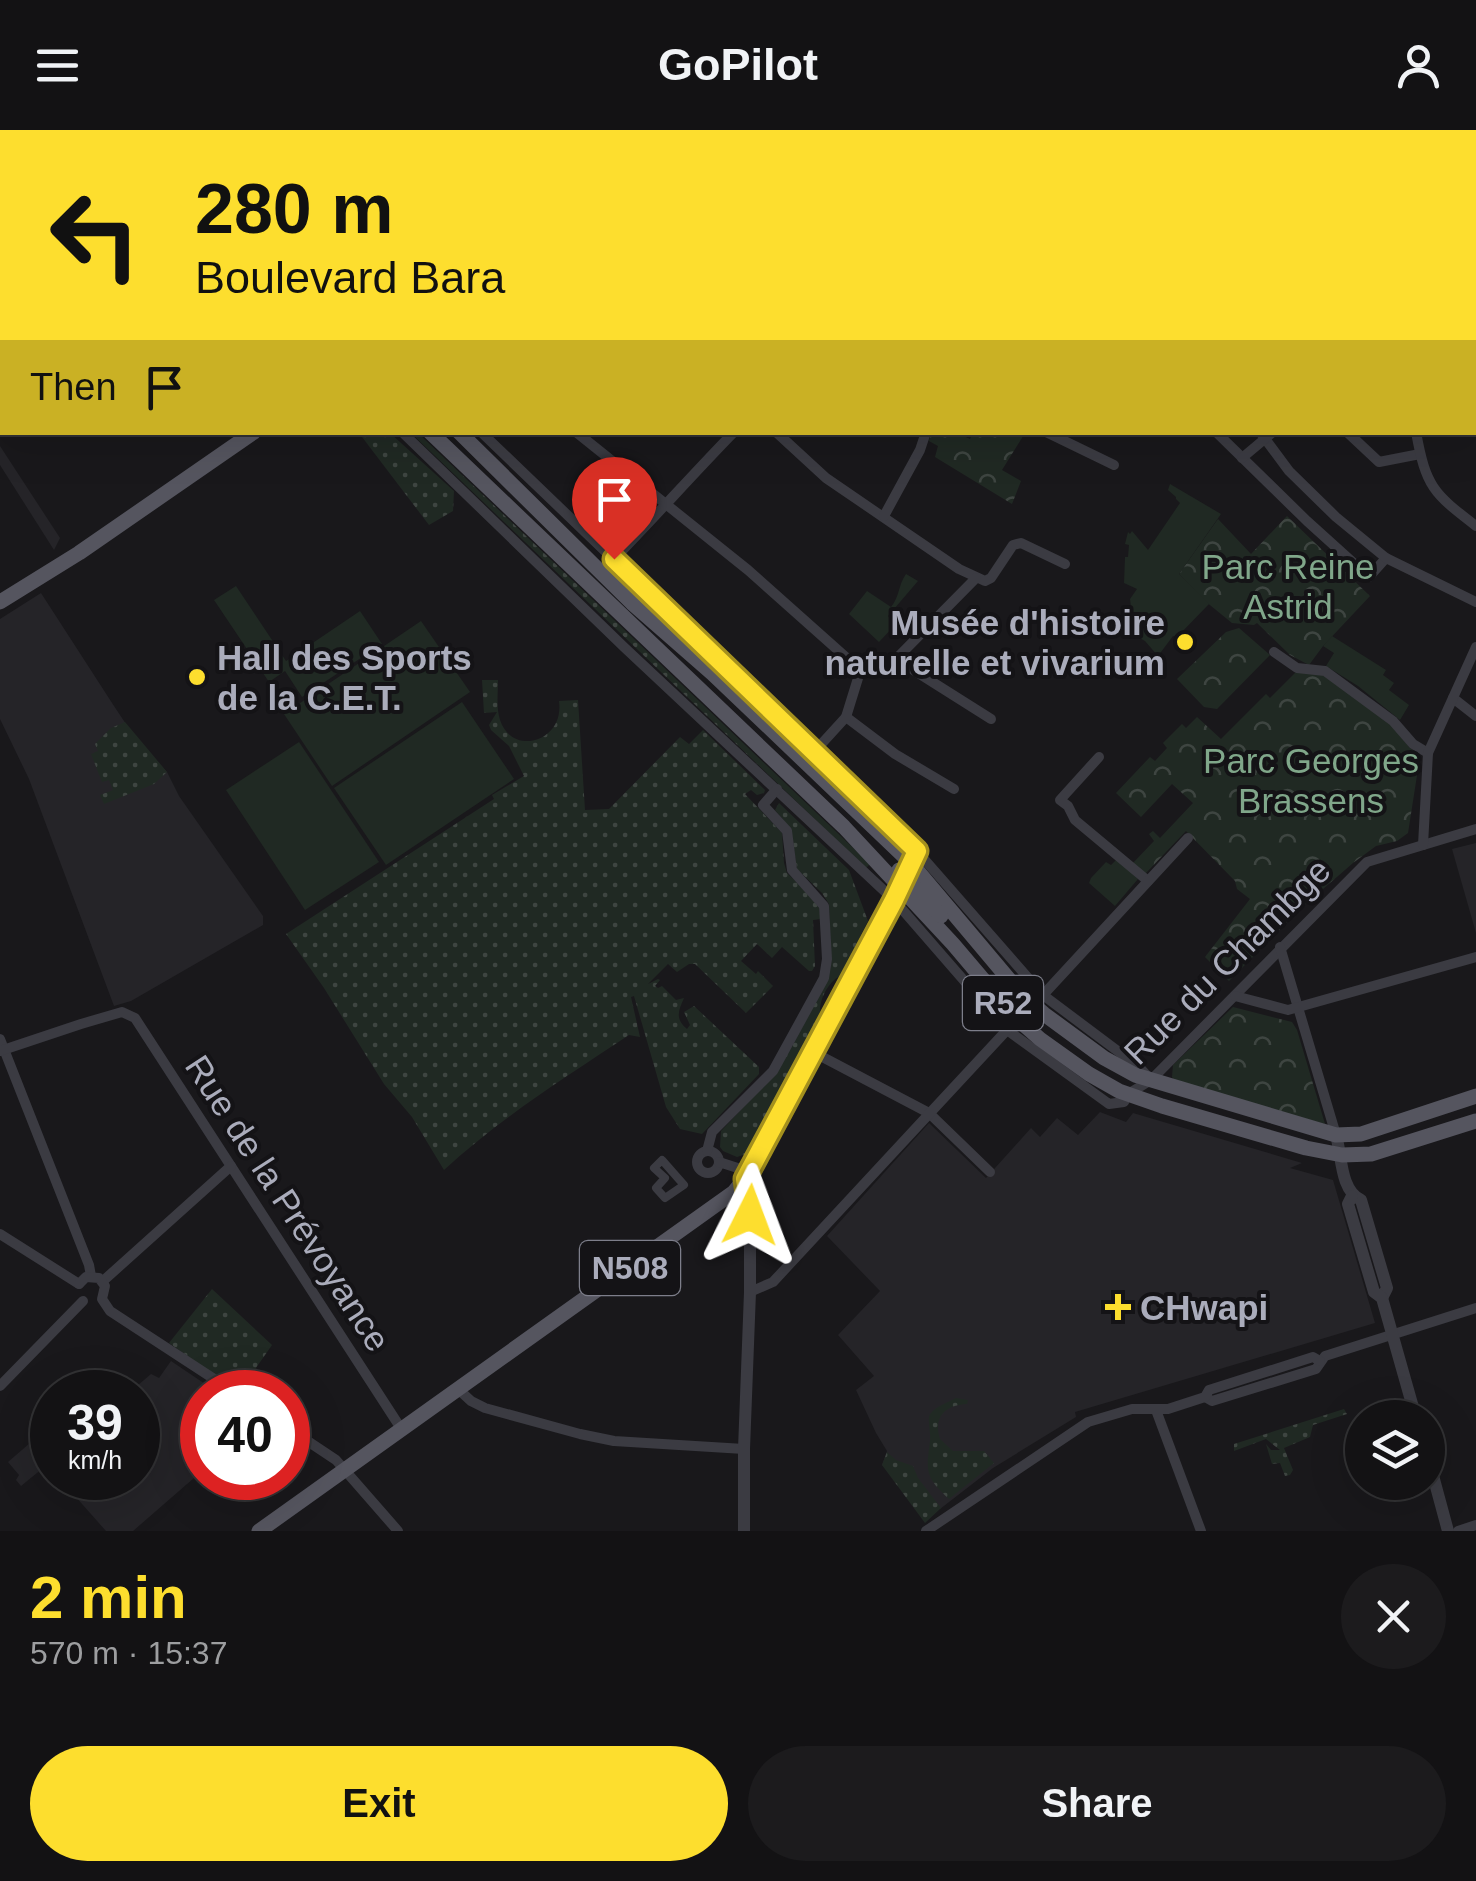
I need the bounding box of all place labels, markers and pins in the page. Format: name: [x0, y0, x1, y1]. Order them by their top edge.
pin: [572, 457, 657, 560]
place label: Musée d'histoire naturelle et vivarium: [825, 603, 1165, 682]
marker: Musée d'histoire naturelle et vivarium: [1174, 631, 1196, 653]
place label: Hall des Sports de la C.E.T.: [217, 638, 472, 717]
marker: Hall des Sports de la C.E.T.: [186, 666, 208, 688]
place label: CHwapi: [1140, 1288, 1268, 1327]
marker: CHwapi: [1105, 1294, 1131, 1320]

